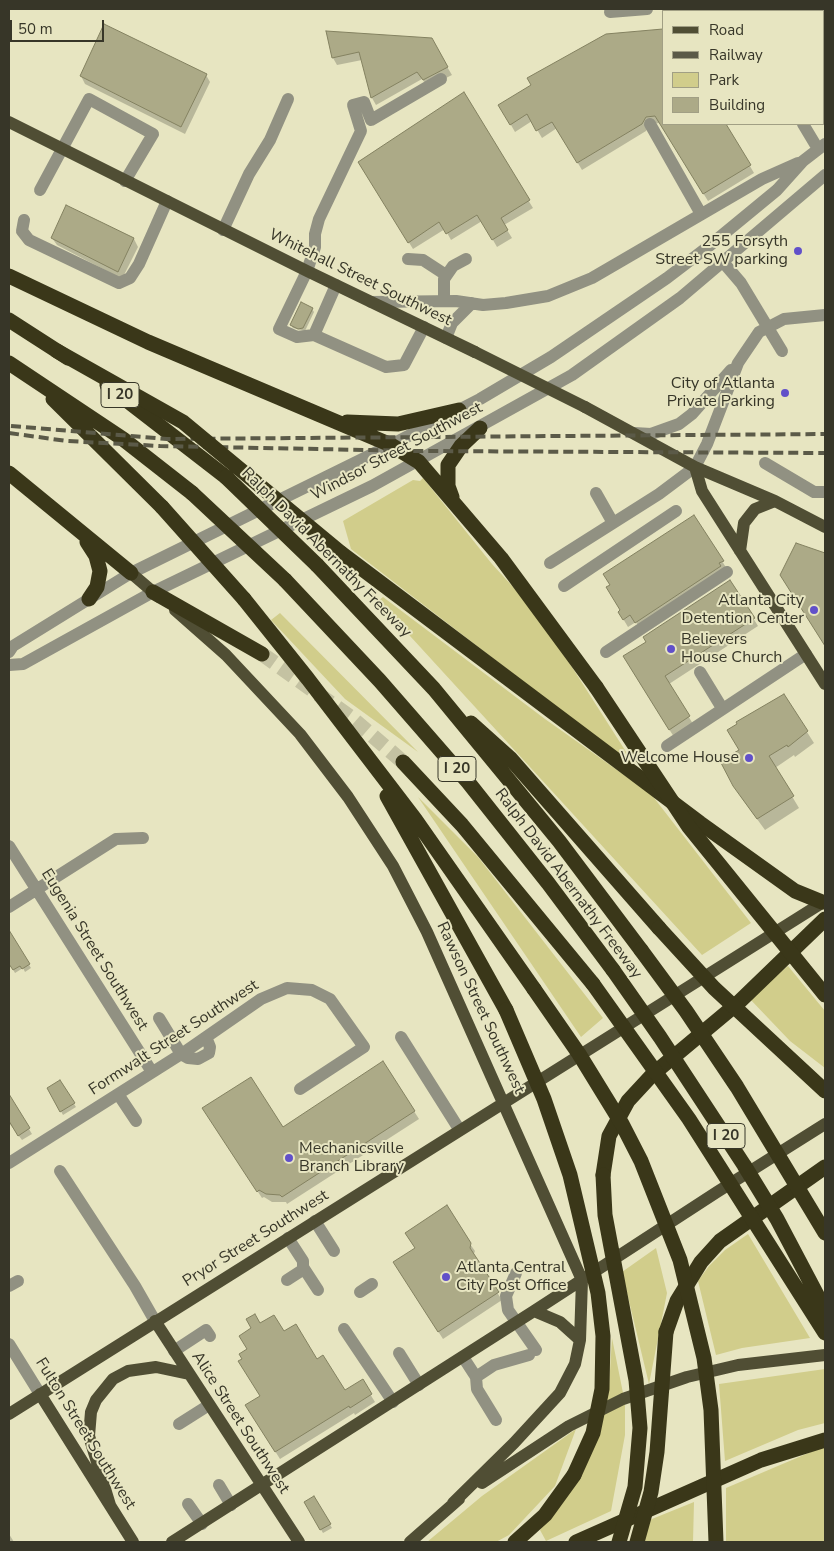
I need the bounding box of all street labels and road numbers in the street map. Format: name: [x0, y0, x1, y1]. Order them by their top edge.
street label: Whitehall Street Southwest: [266, 225, 454, 331]
road number: I 20: [101, 382, 139, 408]
street label: Windsor Street Southwest: [308, 399, 486, 505]
street label: Ralph David Abernathy Freeway: [237, 464, 415, 642]
road number: I 20: [438, 756, 476, 782]
street label: Ralph David Abernathy Freeway: [490, 785, 646, 983]
street label: Eugenia Street Southwest: [36, 866, 152, 1034]
street label: Rawson Street Southwest: [432, 919, 528, 1097]
street label: Formwalt Street Southwest: [86, 976, 262, 1100]
road number: I 20: [707, 1124, 745, 1148]
street label: Pryor Street Southwest: [180, 1186, 332, 1292]
street label: Alice Street Southwest: [187, 1349, 293, 1497]
street label: Fulton Street Southwest: [31, 1355, 139, 1513]

